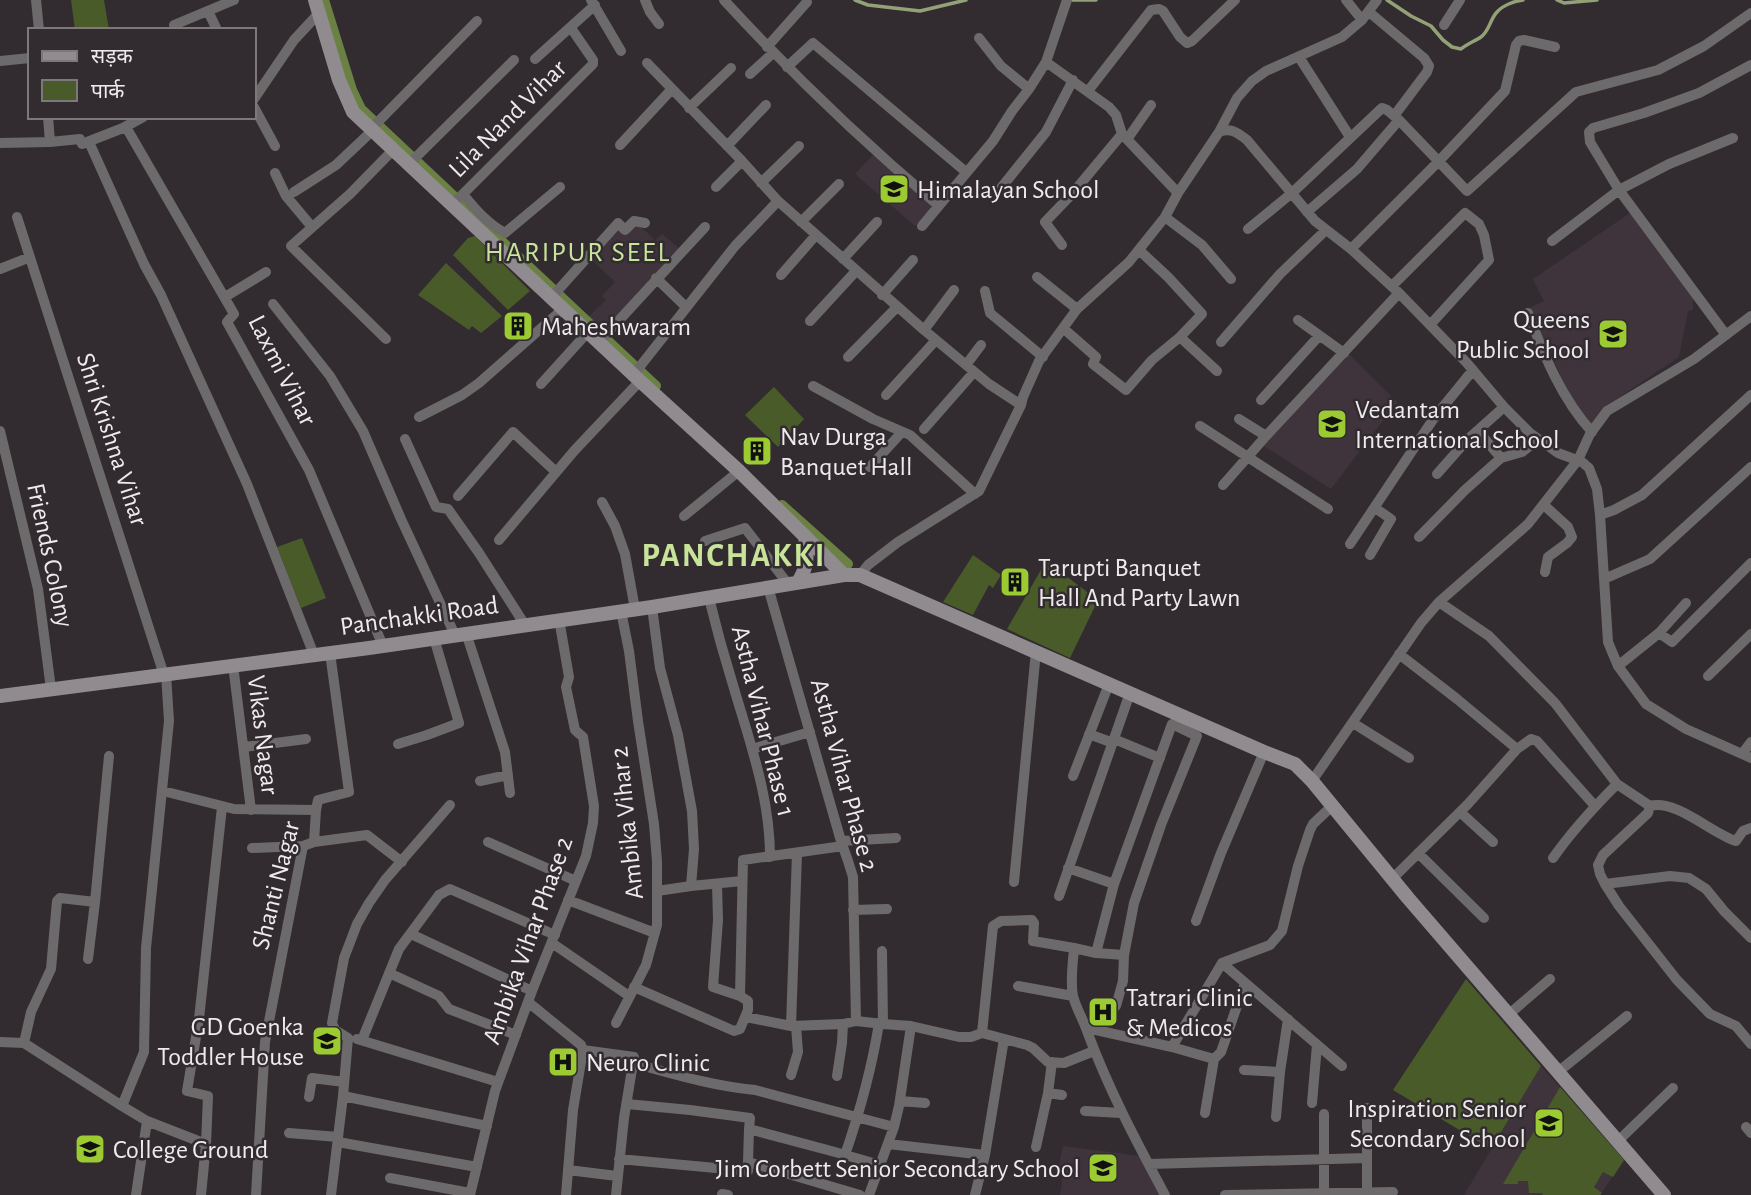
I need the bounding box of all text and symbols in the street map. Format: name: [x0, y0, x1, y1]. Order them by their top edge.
legend: [28, 28, 256, 119]
text: सड़क: [91, 46, 133, 67]
street label: Lila Nand Vihar: [444, 54, 572, 183]
text: पार्क: [91, 79, 125, 102]
school or university icon: Himalayan School: [877, 172, 911, 206]
place label: Himalayan School: [917, 177, 1099, 203]
district label: HARIPUR SEEL: [485, 239, 671, 267]
place label: Queens Public School: [1456, 307, 1590, 363]
building icon: Maheshwaram: [501, 309, 535, 343]
street label: Laxmi Vihar: [243, 311, 321, 430]
place label: Maheshwaram: [541, 314, 691, 340]
school or university icon: Queens Public School: [1596, 317, 1630, 351]
street label: Shri Krishna Vihar: [72, 350, 152, 530]
place label: Vedantam International School: [1355, 397, 1559, 453]
school or university icon: Vedantam International School: [1315, 407, 1349, 441]
place label: Nav Durga Banquet Hall: [780, 424, 912, 480]
building icon: Nav Durga Banquet Hall: [740, 434, 774, 468]
street label: Friends Colony: [22, 481, 78, 630]
district label: PANCHAKKI: [641, 540, 827, 573]
place label: Tarupti Banquet Hall And Party Lawn: [1038, 555, 1240, 611]
building icon: Tarupti Banquet Hall And Party Lawn: [998, 565, 1032, 599]
street label: Panchakki Road: [338, 592, 500, 640]
street label: Astha Vihar Phase 1: [727, 623, 799, 819]
street label: Vikas Nagar: [243, 674, 283, 797]
street label: Astha Vihar Phase 2: [806, 676, 882, 875]
street label: Ambika Vihar 2: [606, 745, 648, 901]
street label: Shanti Nagar: [247, 818, 305, 952]
street label: Ambika Vihar Phase 2: [478, 833, 578, 1047]
place label: Tatrari Clinic & Medicos: [1126, 985, 1252, 1041]
hospital icon: Tatrari Clinic & Medicos: [1086, 995, 1120, 1029]
place label: GD Goenka Toddler House: [157, 1014, 304, 1070]
school or university icon: GD Goenka Toddler House: [310, 1024, 344, 1058]
hospital icon: Neuro Clinic: [546, 1045, 580, 1079]
place label: Neuro Clinic: [586, 1050, 710, 1076]
place label: Inspiration Senior Secondary School: [1347, 1096, 1527, 1152]
school or university icon: Inspiration Senior Secondary School: [1532, 1106, 1566, 1140]
school or university icon: College Ground: [73, 1132, 107, 1166]
place label: College Ground: [113, 1137, 268, 1163]
school or university icon: Jim Corbett Senior Secondary School: [1086, 1151, 1120, 1185]
place label: Jim Corbett Senior Secondary School: [716, 1156, 1080, 1182]

